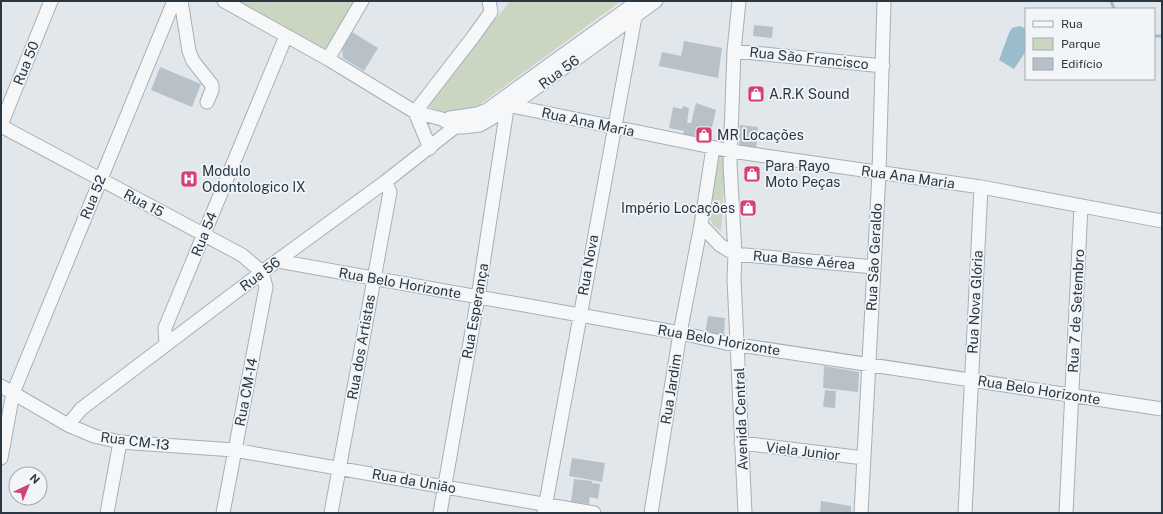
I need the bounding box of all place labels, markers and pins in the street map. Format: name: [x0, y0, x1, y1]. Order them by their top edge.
shop icon: A.R.K Sound: [746, 84, 766, 104]
place label: A.R.K Sound: [769, 86, 850, 102]
shop icon: MR Locações: [694, 125, 714, 145]
place label: MR Locações: [717, 127, 804, 143]
place label: Para Rayo Moto Peças: [765, 158, 840, 190]
place label: Modulo Odontologico IX: [202, 163, 306, 195]
shop icon: Para Rayo Moto Peças: [742, 164, 762, 184]
hospital icon: Modulo Odontologico IX: [179, 169, 199, 189]
shop icon: Império Locações: [738, 198, 758, 218]
place label: Império Locações: [621, 200, 735, 216]

